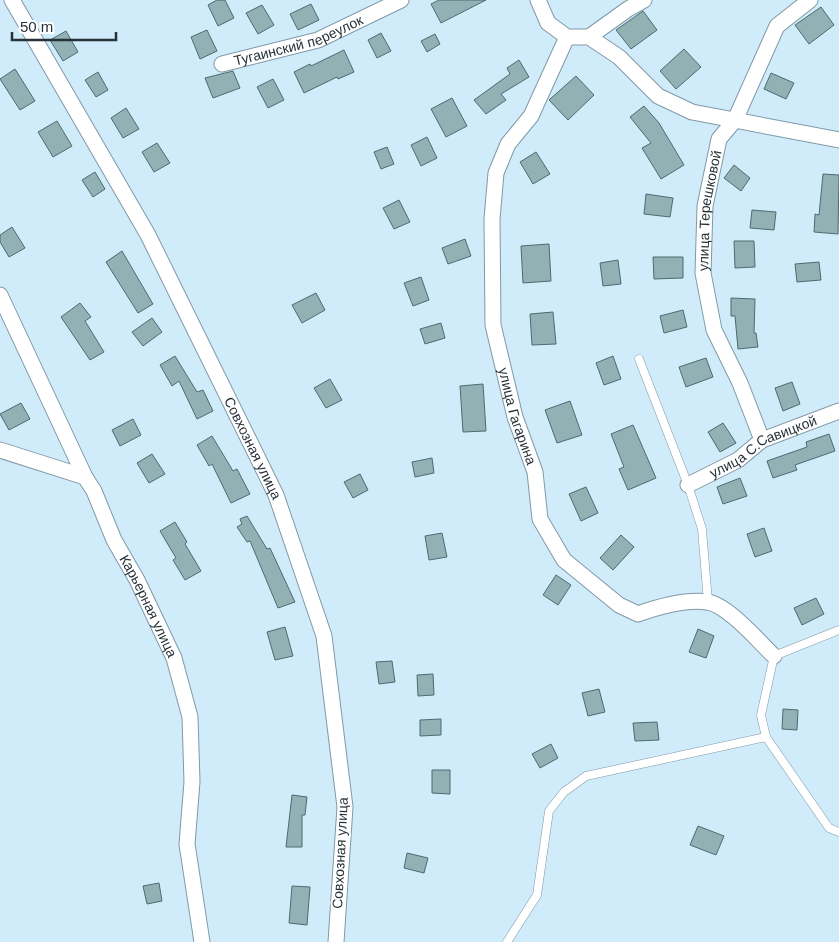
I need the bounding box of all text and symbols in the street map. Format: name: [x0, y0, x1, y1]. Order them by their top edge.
scale bar: [12, 10, 116, 42]
street label: Тугаинский переулок: [232, 11, 366, 69]
text: 50 m: [20, 18, 53, 35]
street label: улица Терешковой: [695, 149, 724, 271]
street label: улица Гагарина: [495, 366, 540, 467]
street label: Совхозная улица: [221, 394, 285, 502]
street label: улица С.Савицкой: [707, 412, 819, 481]
street label: Карьерная улица: [116, 552, 181, 660]
street label: Совхозная улица: [329, 797, 351, 909]

